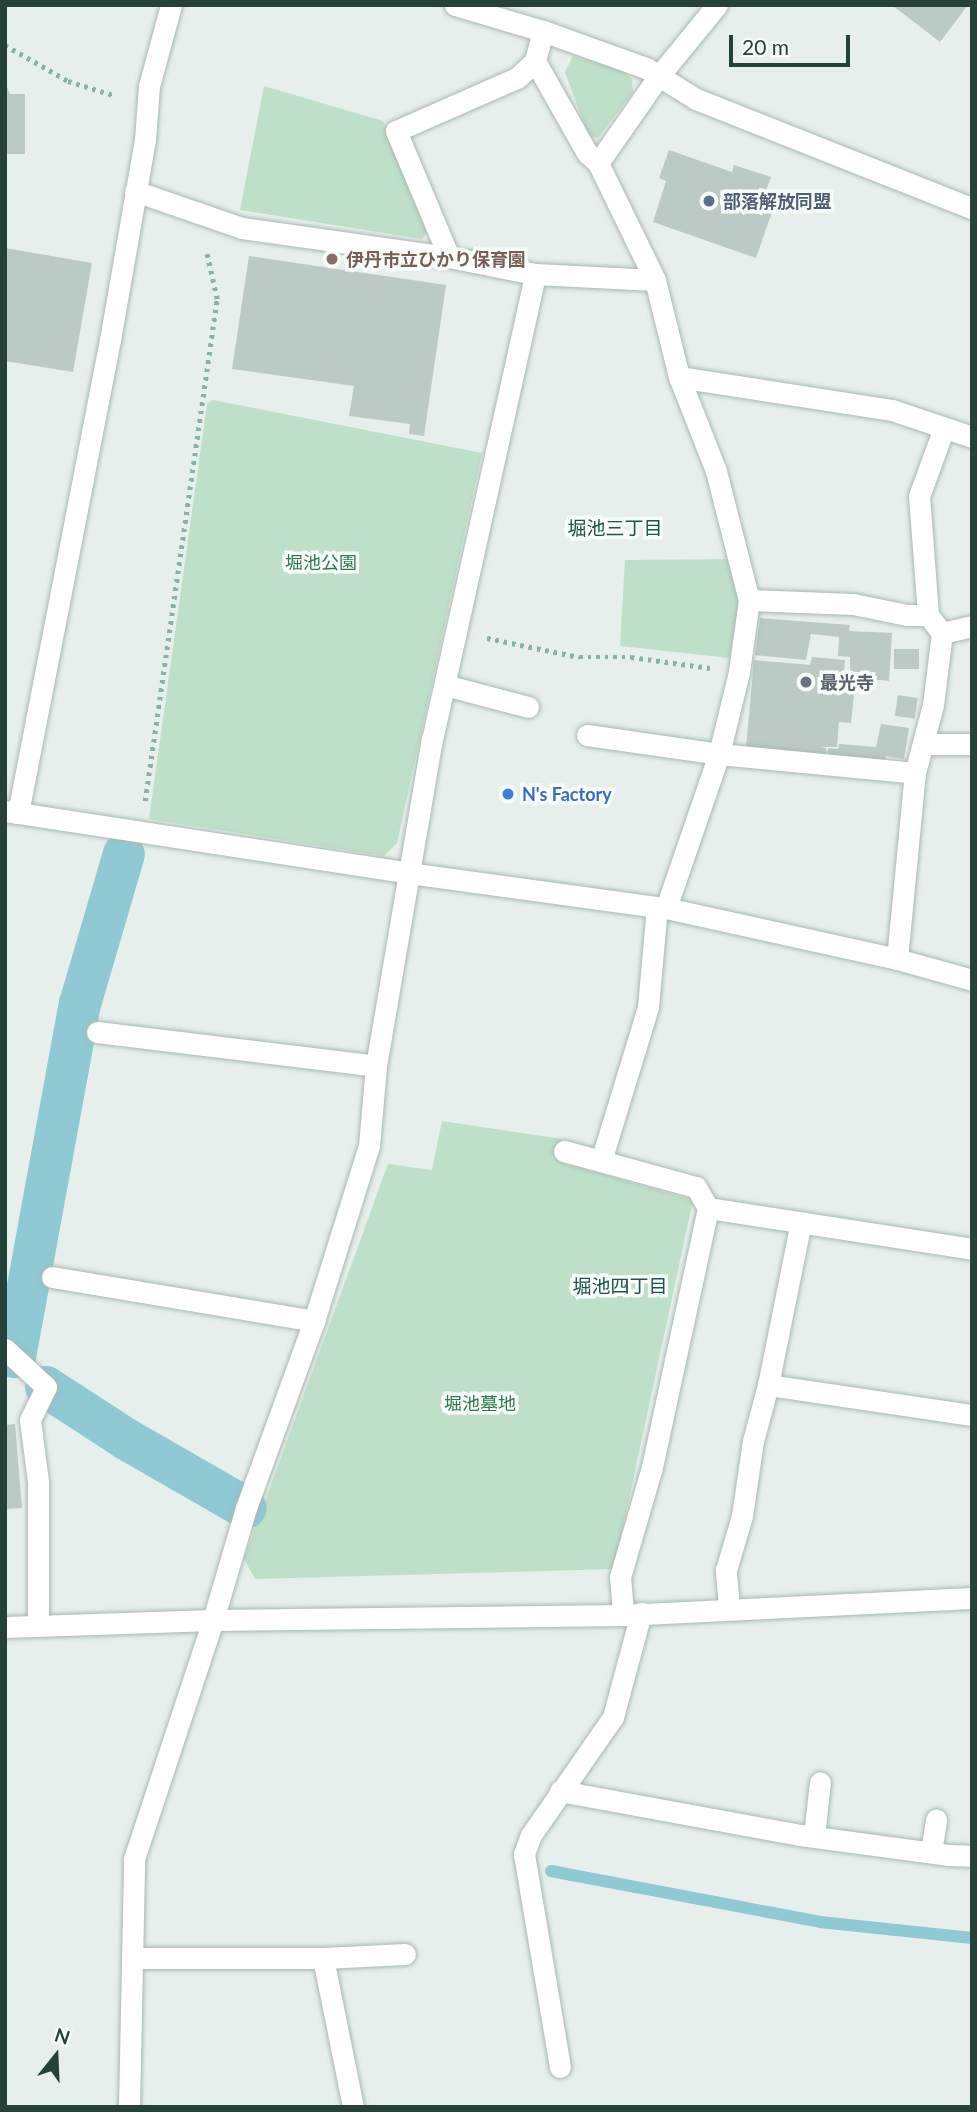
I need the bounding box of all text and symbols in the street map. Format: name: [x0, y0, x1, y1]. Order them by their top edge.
scale bar: [732, 21, 853, 65]
text: 20 m: [742, 34, 789, 59]
place label: 部落解放同盟: [723, 190, 831, 212]
marker: 部落解放同盟: [701, 193, 717, 209]
place label: 伊丹市立ひかり保育園: [346, 248, 526, 270]
marker: 伊丹市立ひかり保育園: [324, 251, 340, 267]
district label: 堀池三丁目: [568, 517, 662, 539]
park label: 堀池公園: [285, 551, 357, 573]
place label: 最光寺: [820, 671, 874, 693]
marker: 最光寺: [798, 674, 814, 690]
place label: N's Factory: [522, 783, 612, 805]
marker: N's Factory: [500, 786, 516, 802]
district label: 堀池四丁目: [573, 1275, 667, 1297]
park label: 堀池墓地: [444, 1392, 516, 1414]
north arrow: [21, 2021, 91, 2091]
text: N: [52, 2022, 73, 2049]

